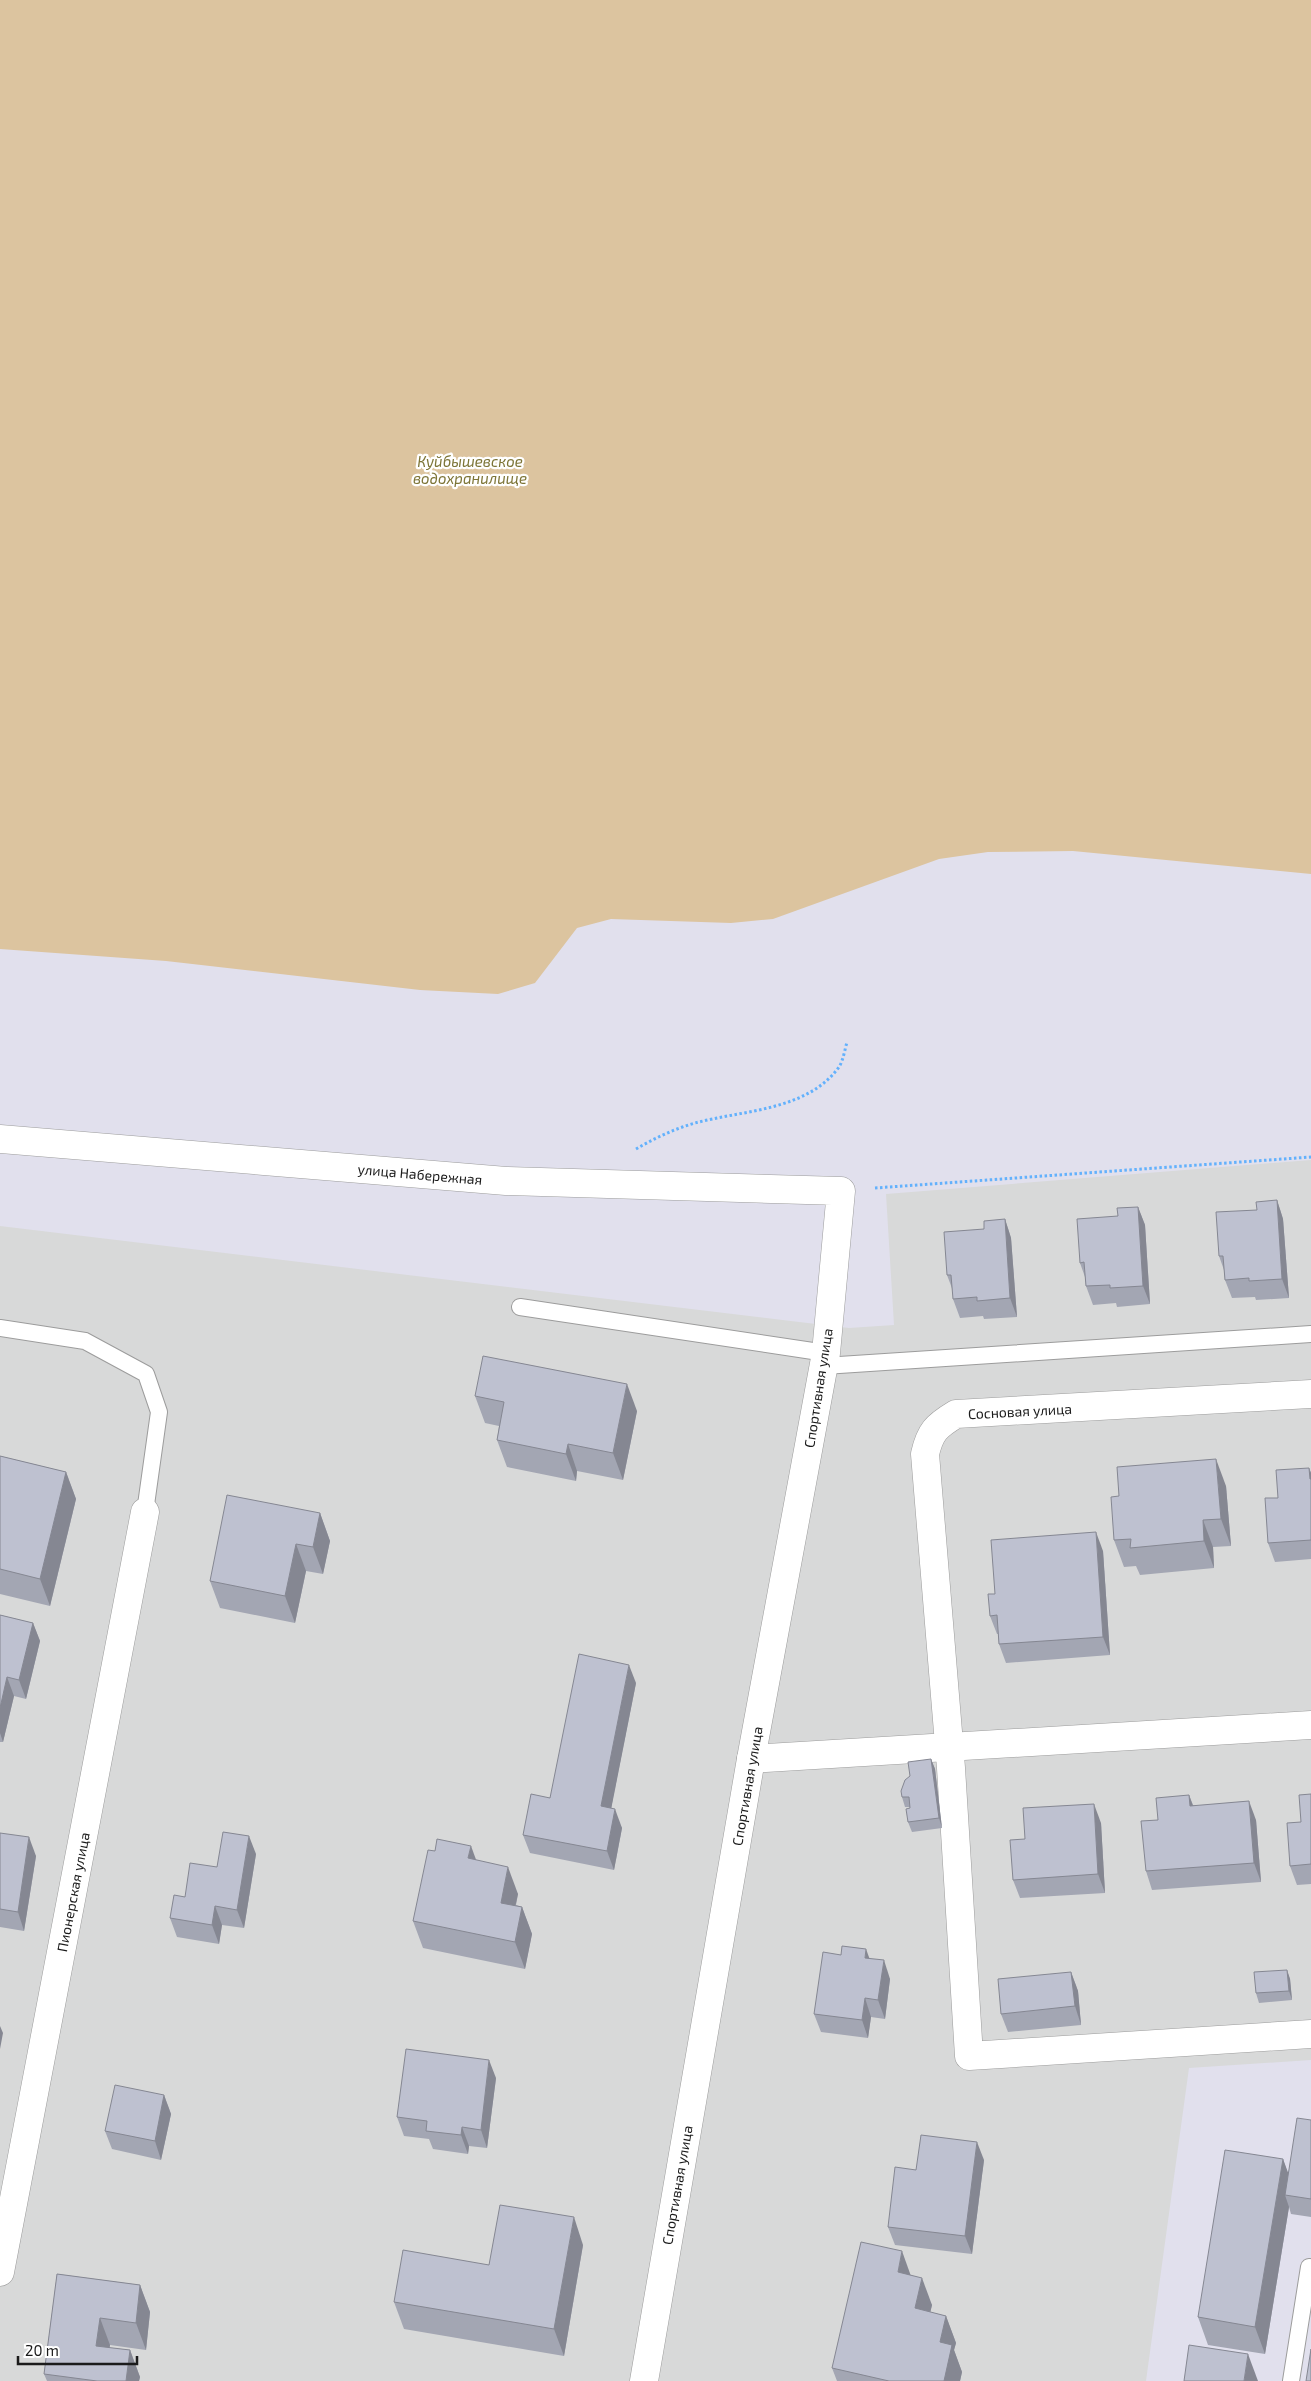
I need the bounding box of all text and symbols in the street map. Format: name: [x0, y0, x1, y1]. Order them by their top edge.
water label: Куйбышевское водохранилище: [413, 452, 527, 487]
street label: улица Набережная: [357, 1160, 483, 1188]
street label: Спортивная улица: [800, 1327, 836, 1449]
street label: Сосновая улица: [968, 1400, 1072, 1422]
street label: Спортивная улица: [728, 1725, 766, 1847]
street label: Пионерская улица: [53, 1831, 93, 1953]
street label: Спортивная улица: [658, 2124, 696, 2246]
scale bar: [18, 2334, 136, 2366]
text: 20 m: [25, 2341, 59, 2359]

